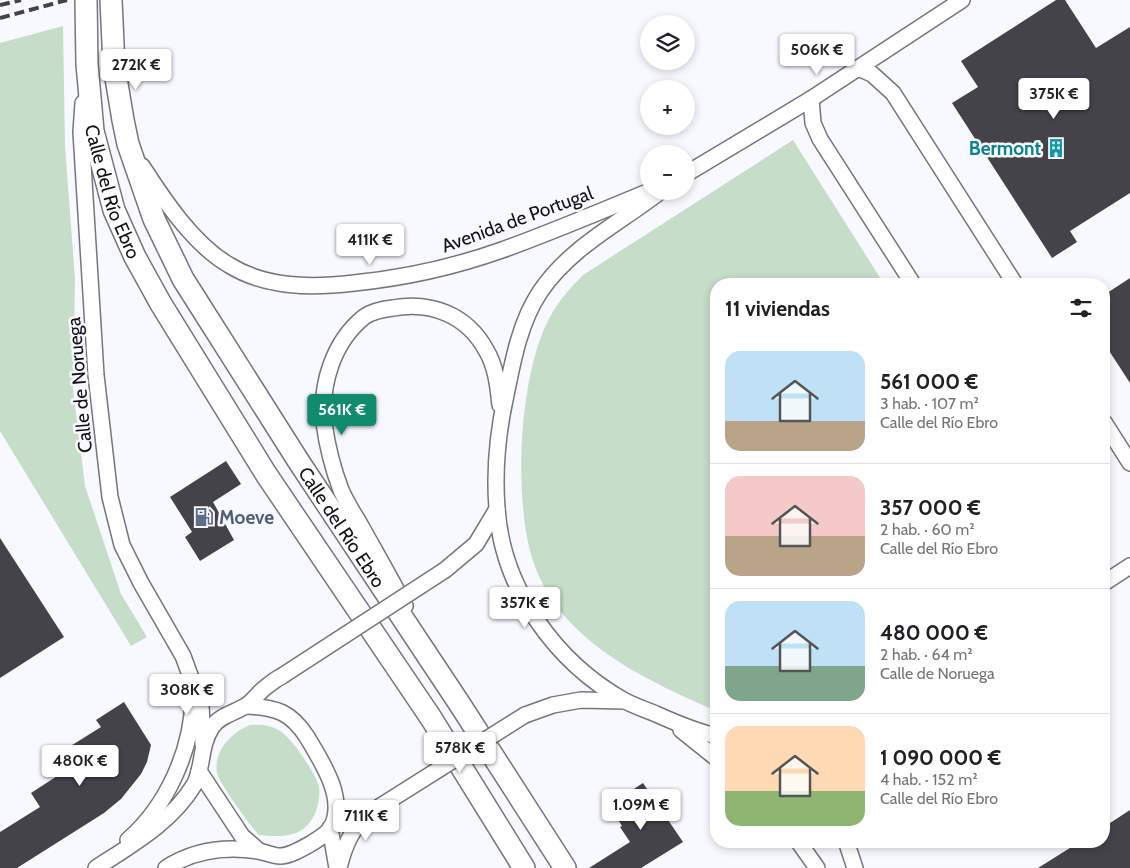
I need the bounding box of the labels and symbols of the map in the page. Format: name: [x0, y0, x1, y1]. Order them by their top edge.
pin: 506K €: [776, 34, 858, 76]
pin: 272K €: [95, 48, 177, 91]
pin: 375K €: [1013, 78, 1095, 120]
street label: Calle del Río Ebro: [80, 124, 145, 262]
place label: Bermont: [969, 137, 1041, 160]
building icon: Bermont: [1045, 137, 1067, 159]
street label: Avenida de Portugal: [438, 181, 597, 258]
pin: 411K €: [329, 224, 411, 266]
street label: Calle de Noruega: [62, 316, 97, 454]
pin: 561K €: [301, 394, 383, 436]
street label: Calle del Río Ebro: [293, 462, 390, 592]
fuel station icon: Moeve: [193, 506, 215, 528]
place label: Moeve: [219, 506, 274, 529]
pin: 357K €: [484, 586, 566, 629]
pin: 308K €: [146, 674, 228, 716]
pin: 578K €: [419, 732, 501, 774]
pin: 480K €: [39, 744, 121, 787]
pin: 1.09M €: [595, 788, 687, 831]
pin: 711K €: [325, 800, 407, 842]

